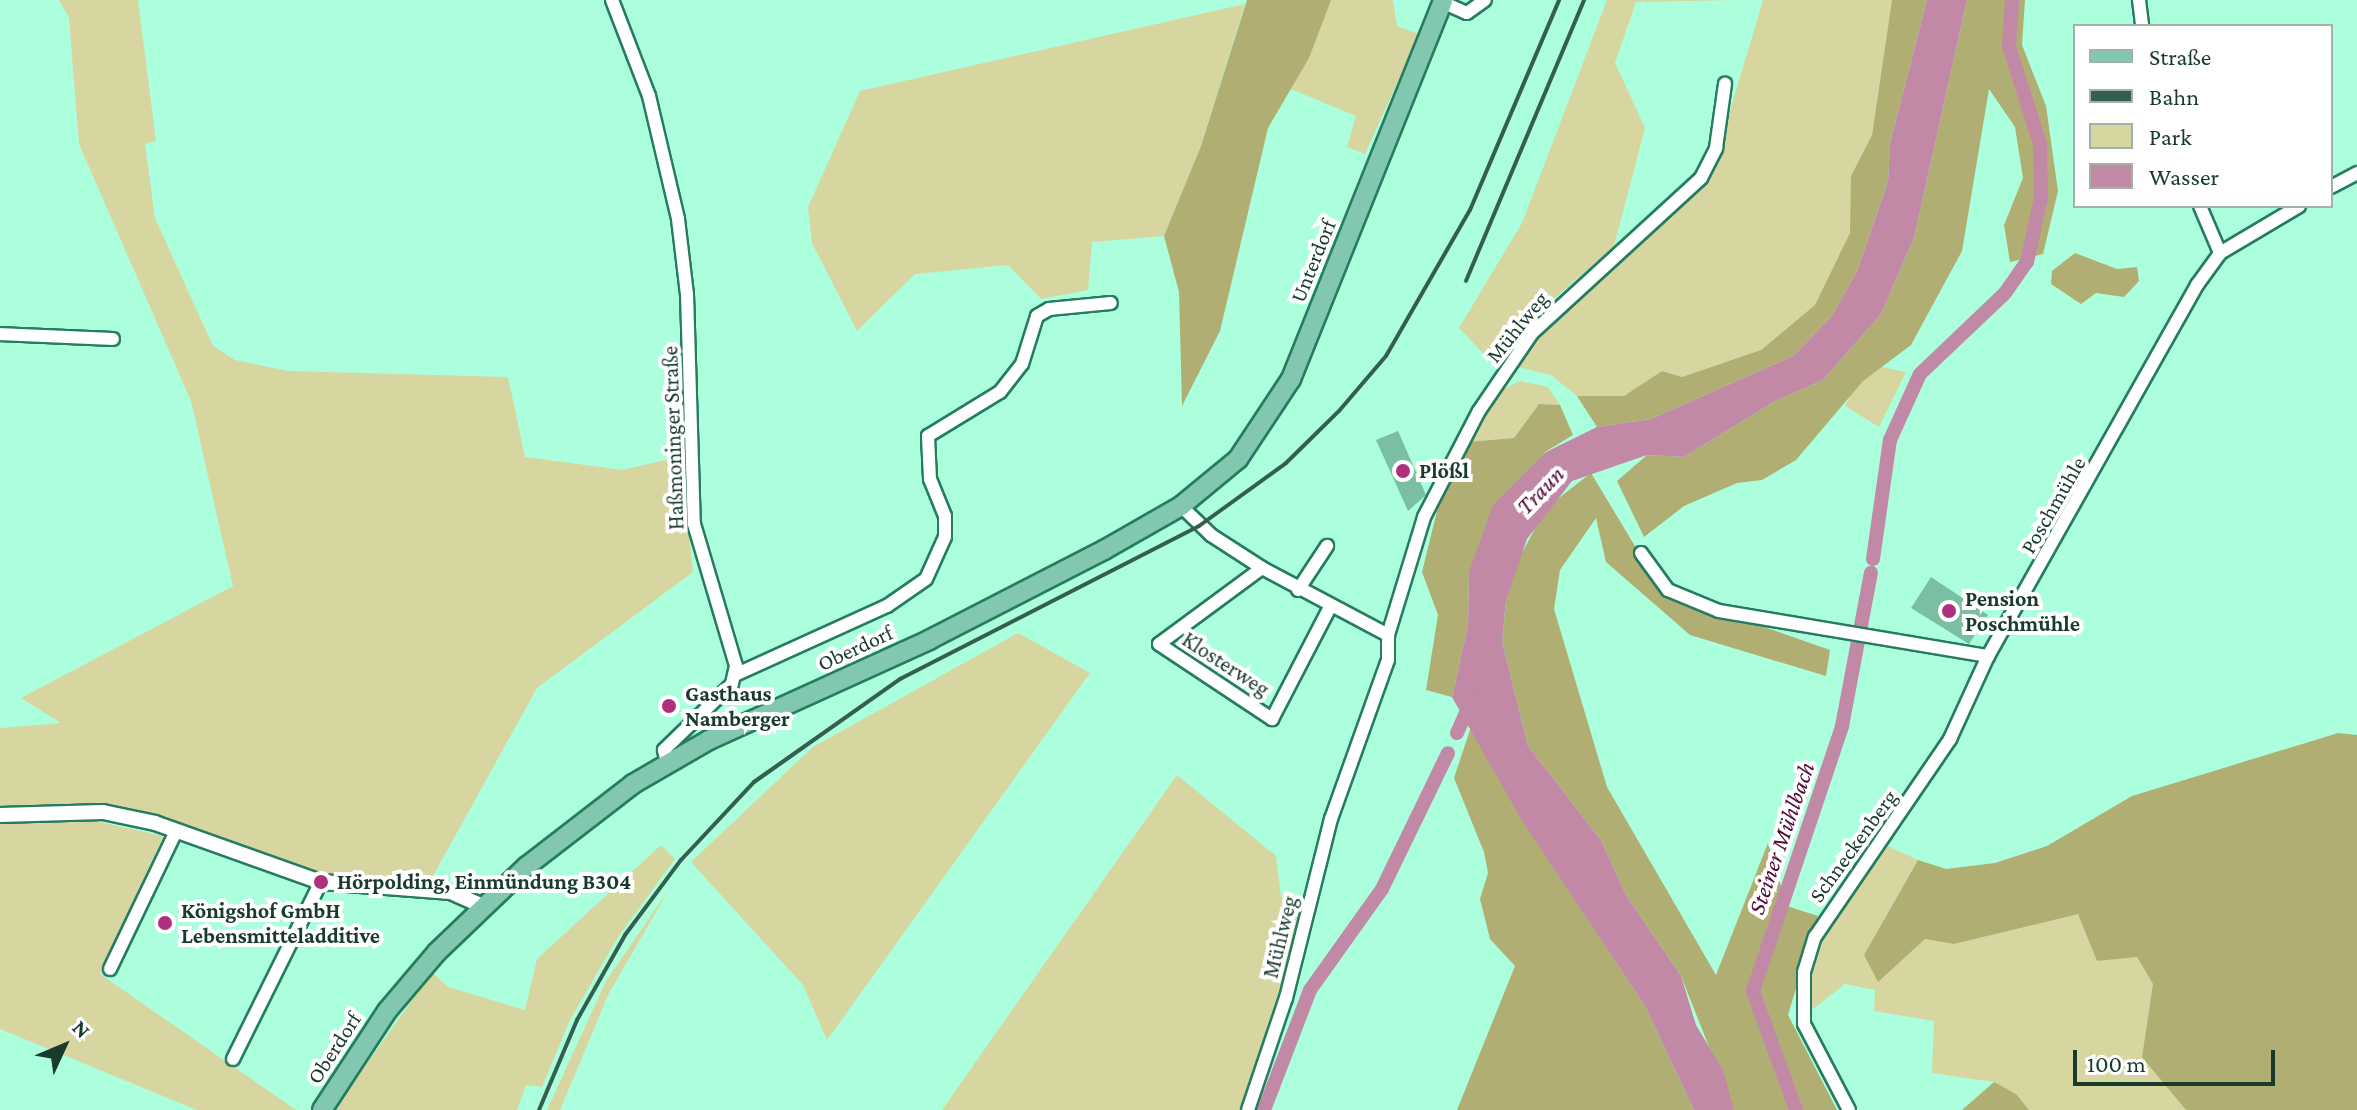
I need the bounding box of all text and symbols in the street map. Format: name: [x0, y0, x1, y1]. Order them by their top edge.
legend: [2073, 24, 2333, 208]
text: Straße: [2149, 43, 2211, 70]
text: Bahn: [2149, 83, 2199, 110]
text: Park: [2149, 123, 2192, 150]
text: Wasser: [2149, 163, 2219, 190]
street label: Unterdorf: [1284, 216, 1342, 306]
street label: Mühlweg: [1480, 286, 1554, 368]
street label: Haßmoninger Straße: [657, 346, 689, 530]
street label: Poschmühle: [2015, 452, 2091, 558]
place label: Plößl: [1419, 458, 1469, 484]
water label: Traun: [1510, 460, 1570, 520]
marker: Plößl: [1394, 462, 1412, 480]
place label: Pension Poschmühle: [1965, 585, 2080, 636]
marker: Pension Poschmühle: [1940, 602, 1958, 620]
street label: Oberdorf: [813, 619, 897, 677]
street label: Klosterweg: [1177, 626, 1275, 702]
place label: Gasthaus Namberger: [685, 680, 790, 732]
marker: Gasthaus Namberger: [660, 697, 678, 715]
water label: Steiner Mühlbach: [1741, 758, 1821, 918]
street label: Schneckenberg: [1803, 785, 1903, 907]
place label: Hörpolding, Einmündung B304: [337, 869, 631, 895]
marker: Hörpolding, Einmündung B304: [312, 873, 330, 891]
street label: Mühlweg: [1257, 893, 1303, 981]
place label: Königshof GmbH Lebensmitteladditive: [181, 897, 380, 948]
marker: Königshof GmbH Lebensmitteladditive: [156, 914, 174, 932]
north arrow: [24, 1006, 104, 1086]
street label: Oberdorf: [301, 1007, 367, 1089]
text: N: [67, 1015, 96, 1043]
scale bar: [2077, 1034, 2279, 1084]
text: 100 m: [2087, 1050, 2146, 1077]

